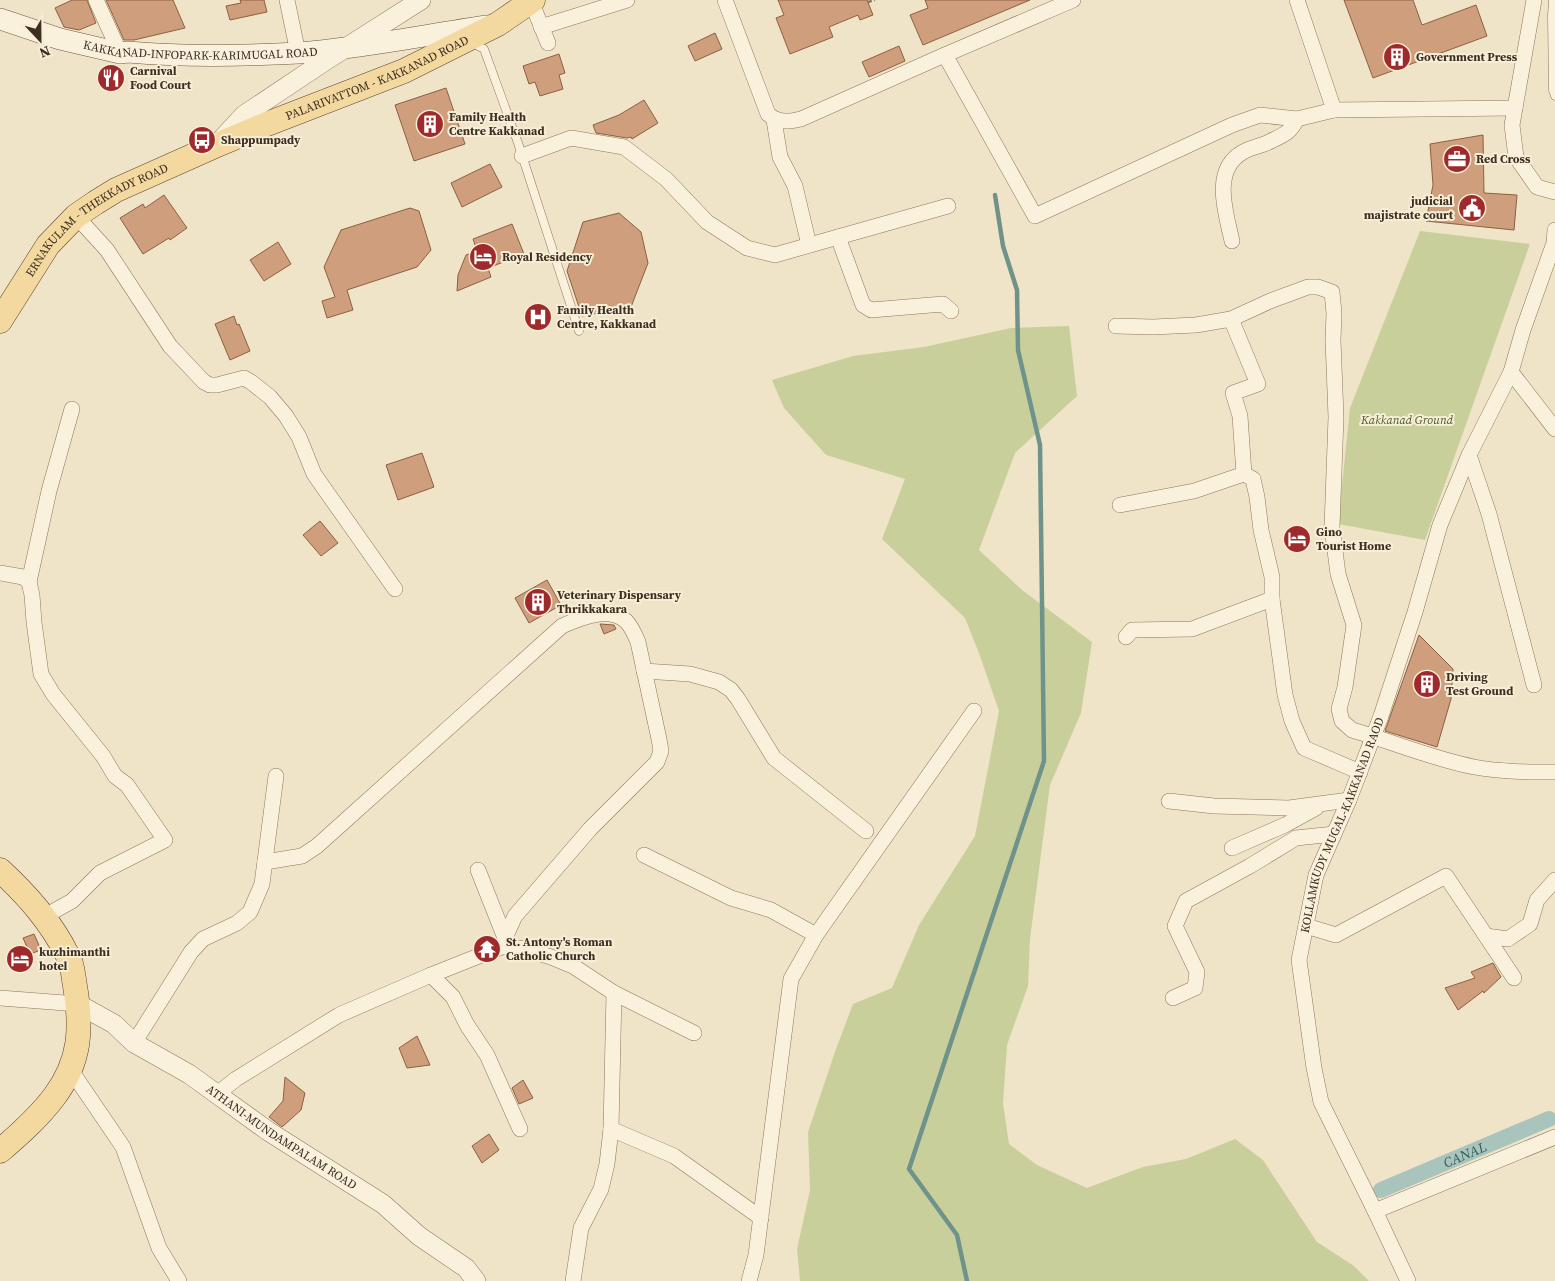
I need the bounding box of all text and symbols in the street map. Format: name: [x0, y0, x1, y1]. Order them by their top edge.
north arrow: [15, 15, 65, 65]
street label: PALARIVATTOM - KAKKANAD ROAD: [283, 32, 471, 124]
street label: KAKKANAD-INFOPARK-KARIMUGAL ROAD: [82, 37, 318, 64]
text: N: [36, 41, 53, 63]
building icon: Government Press: [1382, 42, 1412, 72]
place label: Government Press: [1416, 49, 1518, 65]
restaurant icon: Carnival Food Court: [96, 63, 126, 93]
place label: Carnival Food Court: [130, 63, 192, 93]
building icon: Family Health Centre Kakkanad: [415, 109, 445, 139]
place label: Family Health Centre Kakkanad: [449, 109, 545, 139]
bus stop icon: Shappumpady: [187, 125, 217, 155]
place label: Shappumpady: [221, 132, 301, 148]
office icon: Red Cross: [1442, 144, 1472, 174]
place label: Red Cross: [1476, 151, 1531, 167]
street label: ERNAKULAM - THEKKADY ROAD: [22, 160, 171, 280]
place label: judicial majistrate court: [1364, 193, 1454, 223]
public building icon: judicial majistrate court: [1457, 193, 1487, 223]
hotel icon: Royal Residency: [468, 242, 498, 272]
place label: Royal Residency: [502, 249, 593, 265]
hospital icon: Family Health Centre, Kakkanad: [523, 302, 553, 332]
place label: Family Health Centre, Kakkanad: [557, 302, 656, 332]
park label: Kakkanad Ground: [1360, 412, 1454, 428]
hotel icon: Gino Tourist Home: [1282, 524, 1312, 554]
place label: Gino Tourist Home: [1316, 524, 1391, 554]
building icon: Veterinary Dispensary Thrikkakara: [523, 587, 553, 617]
place label: Veterinary Dispensary Thrikkakara: [557, 587, 682, 617]
building icon: Driving Test Ground: [1412, 669, 1442, 699]
place label: Driving Test Ground: [1446, 669, 1513, 699]
street label: KOLLAMKUDY MUGAL-KAKKANAD RAOD: [1297, 715, 1388, 934]
temple icon: St. Antony's Roman Catholic Church: [472, 934, 502, 964]
place label: St. Antony's Roman Catholic Church: [506, 934, 613, 964]
hotel icon: kuzhimanthi hotel: [5, 944, 35, 974]
place label: kuzhimanthi hotel: [39, 944, 110, 974]
street label: ATHANI-MUNDAMPALAM ROAD: [203, 1081, 360, 1193]
water label: CANAL: [1440, 1137, 1490, 1173]

